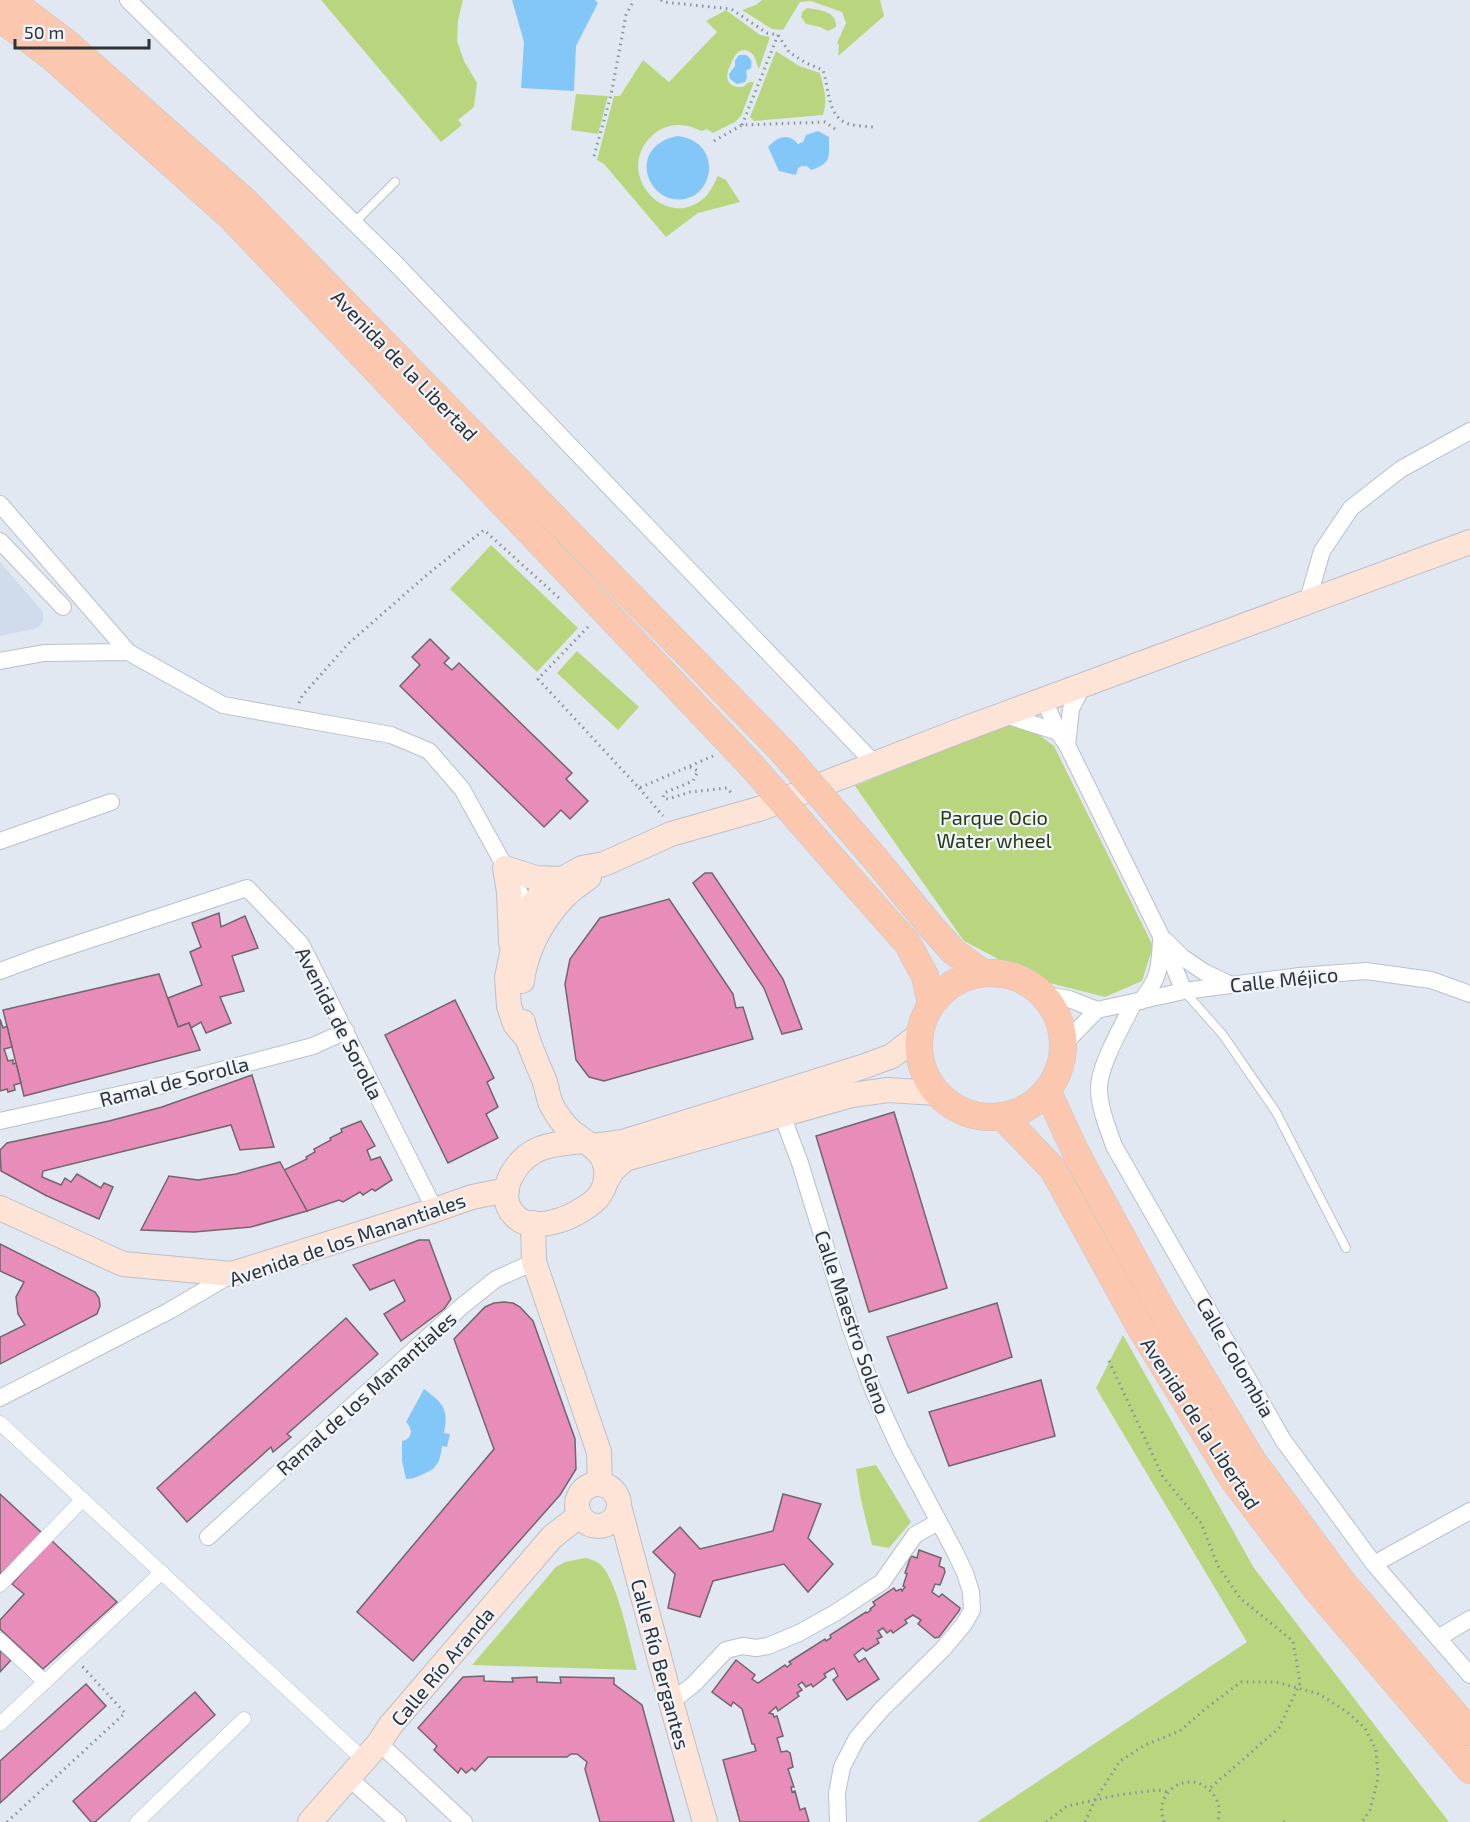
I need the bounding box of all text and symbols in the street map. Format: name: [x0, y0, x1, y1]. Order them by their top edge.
scale bar: [15, 12, 148, 50]
text: 50 m: [24, 21, 64, 43]
street label: Avenida de la Libertad: [327, 285, 483, 445]
park label: Parque Ocio Water wheel: [936, 805, 1052, 852]
street label: Avenida de Sorolla: [291, 943, 389, 1103]
street label: Calle Méjico: [1229, 961, 1339, 997]
street label: Ramal de Sorolla: [97, 1051, 251, 1111]
street label: Avenida de los Manantiales: [226, 1187, 468, 1291]
street label: Calle Maestro Solano: [810, 1227, 896, 1417]
street label: Calle Colombia: [1192, 1293, 1280, 1421]
street label: Ramal de los Manantiales: [271, 1306, 461, 1480]
street label: Avenida de la Libertad: [1136, 1332, 1266, 1514]
street label: Calle Río Bergantes: [627, 1576, 695, 1752]
street label: Calle Río Aranda: [385, 1602, 499, 1730]

